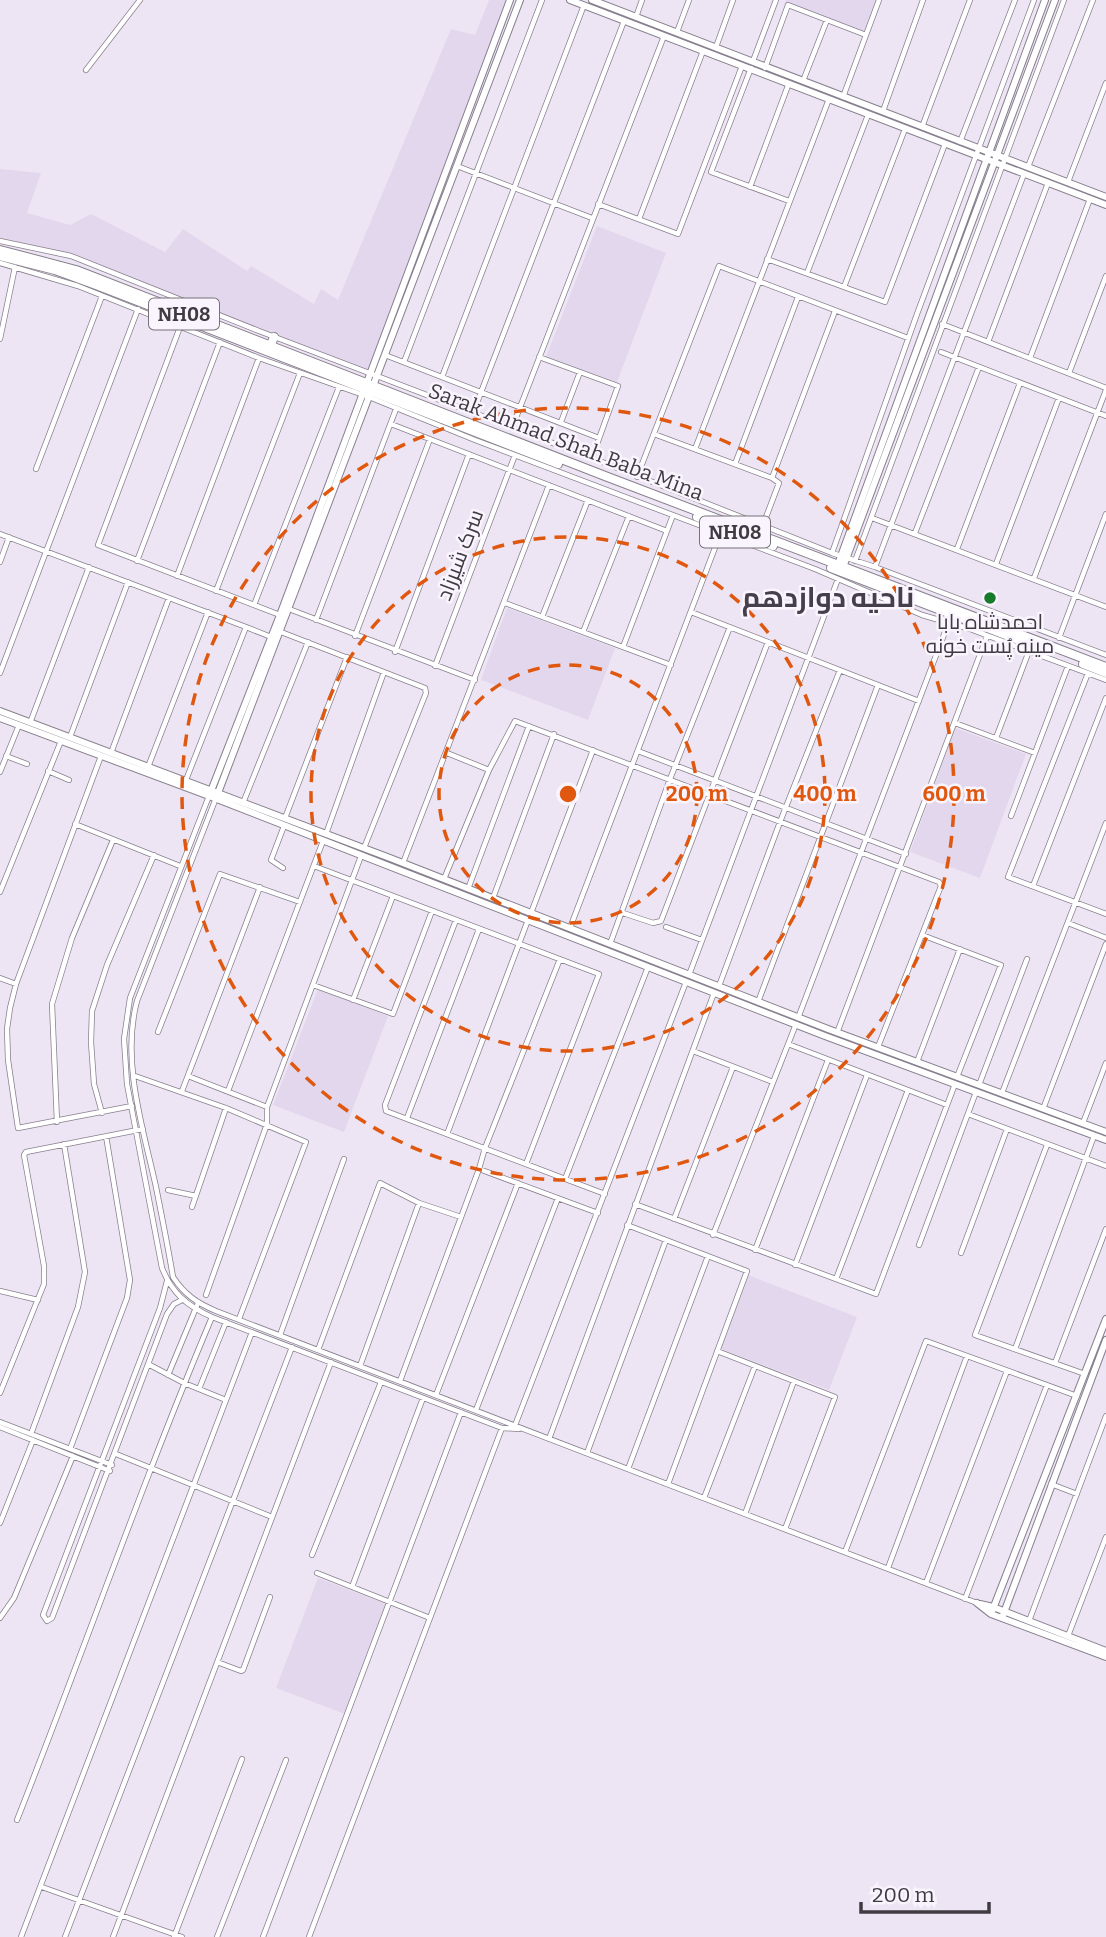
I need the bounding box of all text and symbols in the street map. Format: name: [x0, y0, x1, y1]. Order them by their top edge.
road number: NH08: [149, 298, 219, 330]
street label: Sarak Ahmad Shah Baba Mina: [425, 378, 708, 507]
street label: سرک شیرزاد: [431, 506, 489, 604]
road number: NH08: [700, 516, 770, 548]
district label: ناحیه دوازدهم: [742, 581, 914, 617]
marker: احمدشاه بابا مینه پُست خونه: [982, 590, 998, 606]
place label: احمدشاه بابا مینه پُست خونه: [926, 609, 1054, 660]
text: 200 m: [666, 781, 728, 807]
text: 400 m: [793, 781, 857, 807]
text: 600 m: [923, 781, 985, 807]
centre of rings: [556, 782, 580, 806]
scale bar: [861, 1870, 989, 1914]
text: 200 m: [872, 1882, 935, 1908]

